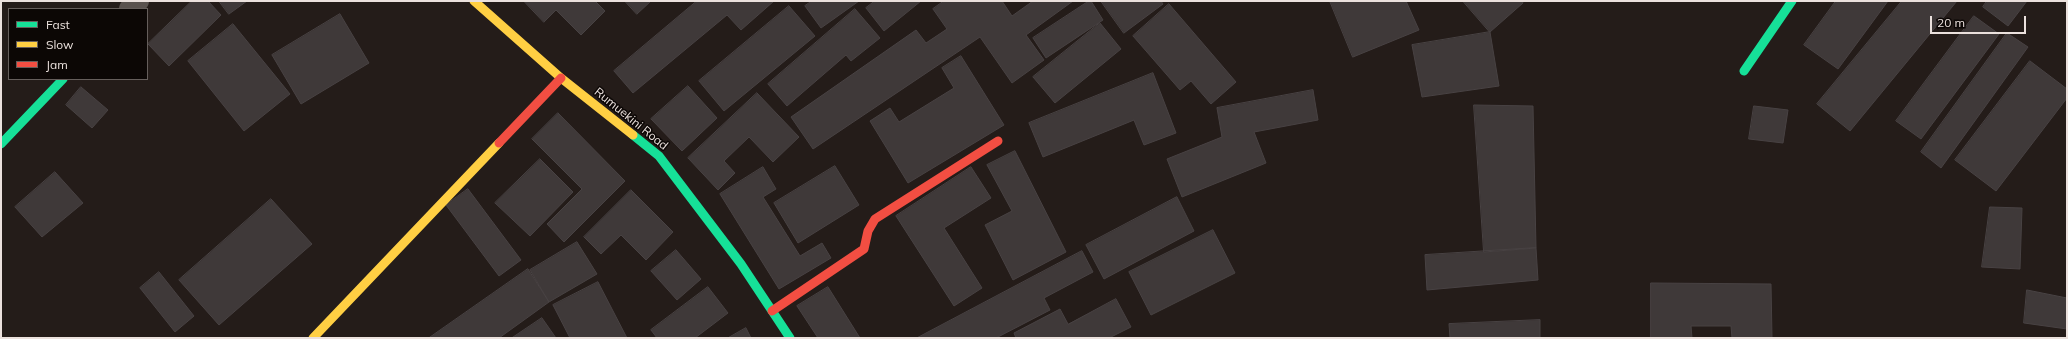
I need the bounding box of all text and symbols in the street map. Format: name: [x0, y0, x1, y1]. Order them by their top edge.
legend: [8, 8, 148, 80]
scale bar: [1932, 8, 2028, 34]
text: 20 m: [1937, 15, 1965, 30]
text: Fast: [46, 17, 70, 32]
text: Slow: [46, 37, 74, 52]
text: Jam: [46, 57, 68, 72]
street label: Rumuekini Road: [591, 85, 671, 153]

